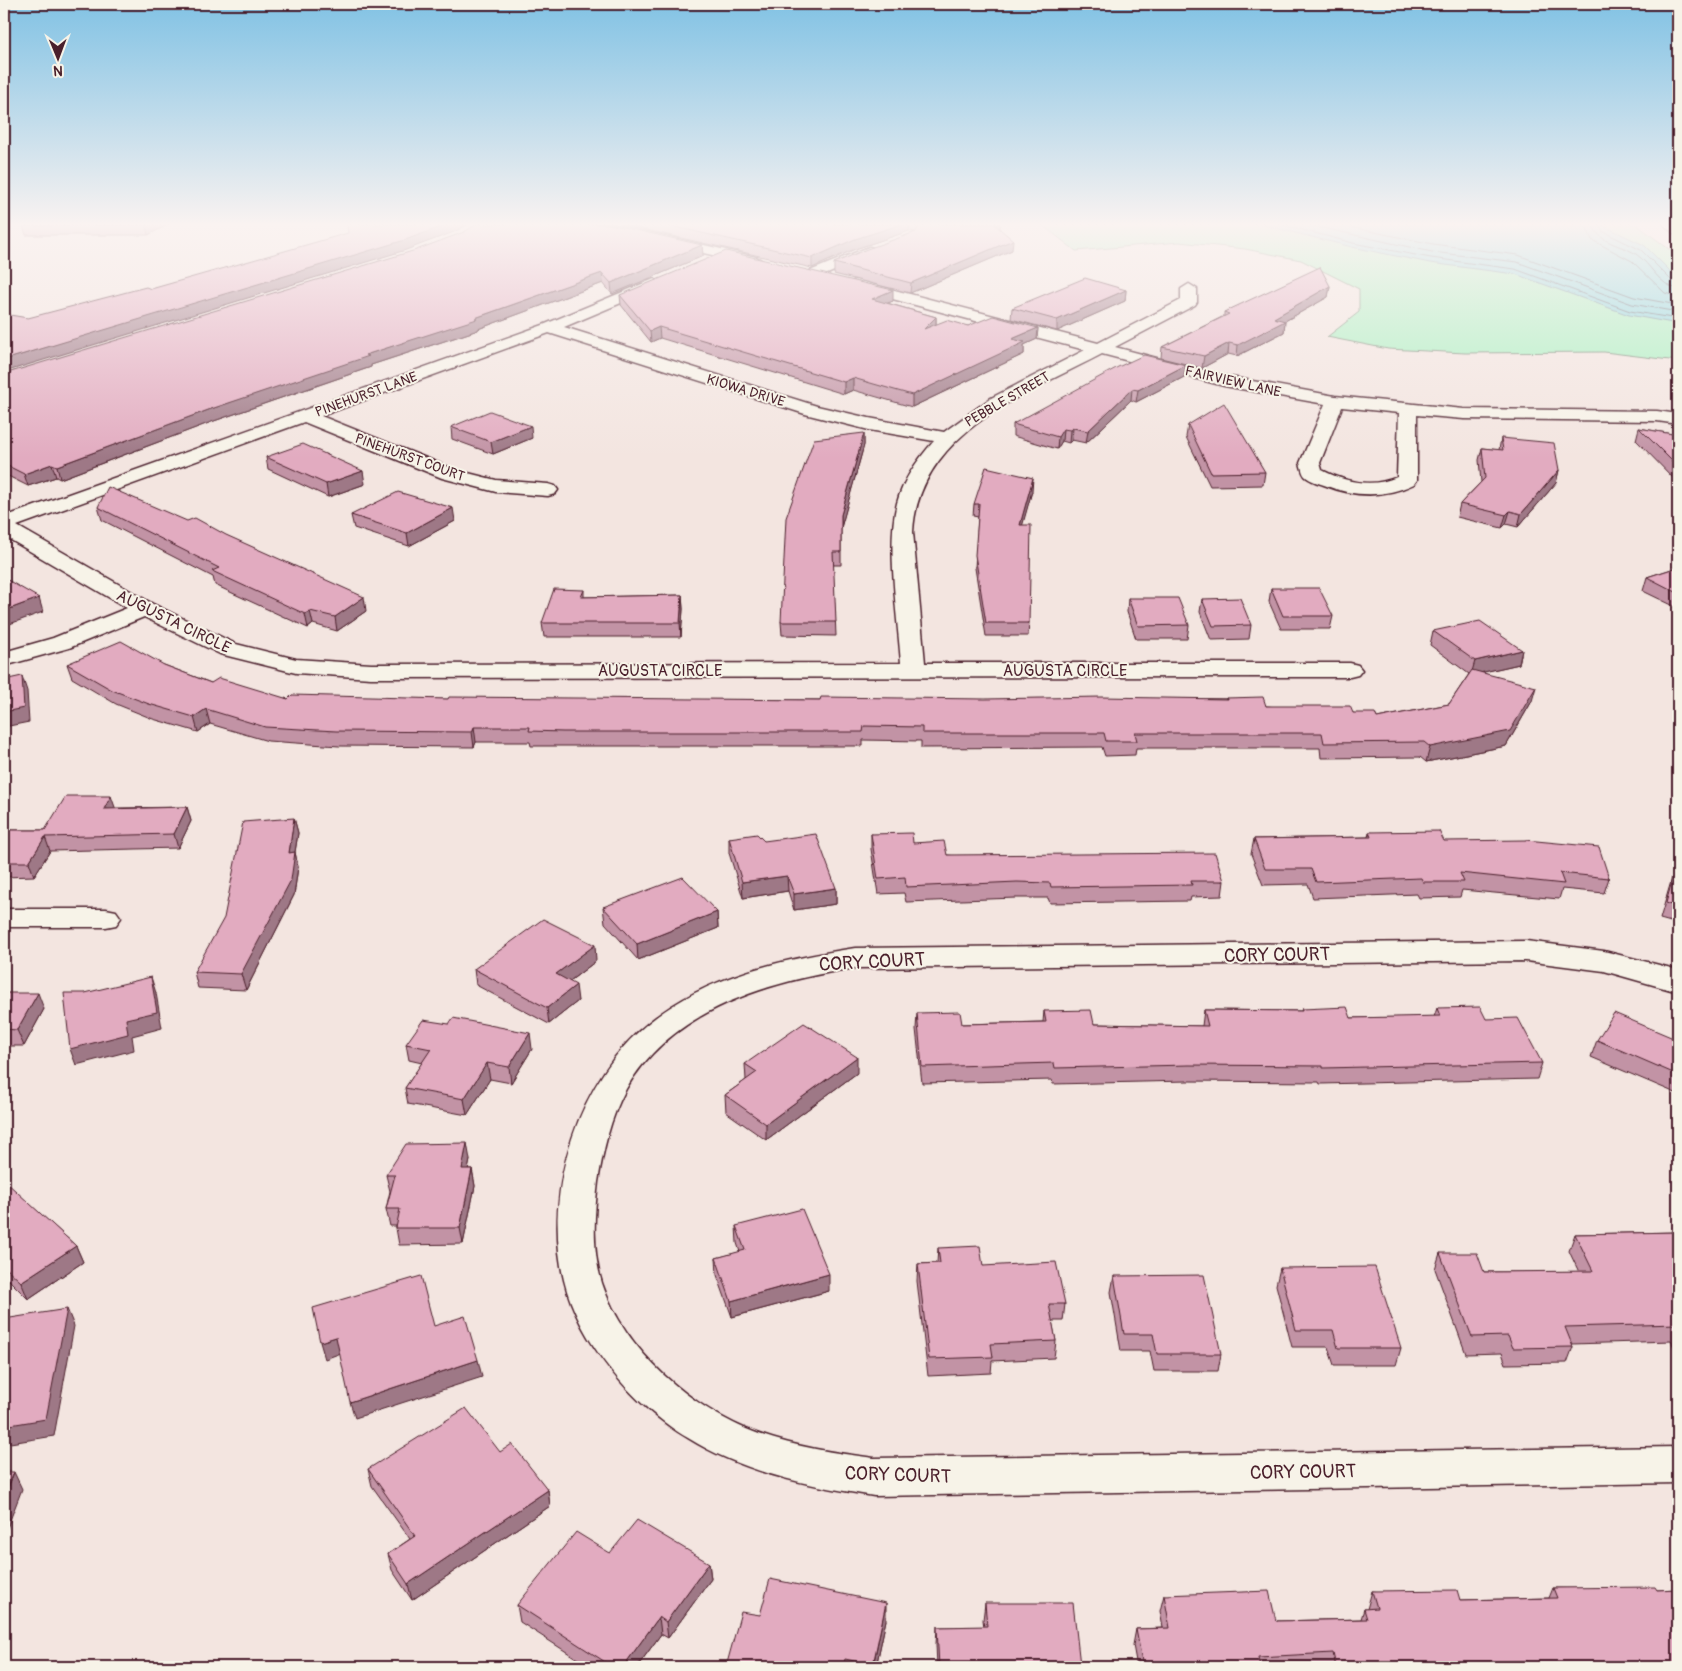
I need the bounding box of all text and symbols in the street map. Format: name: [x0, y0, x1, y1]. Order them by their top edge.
north arrow: [32, 32, 82, 82]
text: N: [53, 62, 63, 79]
street label: FAIRVIEW LANE: [1183, 362, 1282, 401]
street label: PINEHURST LANE: [313, 368, 420, 421]
street label: PEBBLE STREET: [962, 368, 1053, 431]
street label: KIOWA DRIVE: [705, 371, 787, 410]
street label: PINEHURST COURT: [353, 430, 467, 485]
street label: AUGUSTA CIRCLE: [113, 586, 234, 658]
street label: AUGUSTA CIRCLE: [598, 661, 722, 681]
street label: AUGUSTA CIRCLE: [1003, 661, 1127, 681]
street label: CORY COURT: [1224, 942, 1330, 968]
street label: CORY COURT: [818, 947, 926, 977]
street label: CORY COURT: [1250, 1459, 1356, 1485]
street label: CORY COURT: [844, 1461, 952, 1489]

